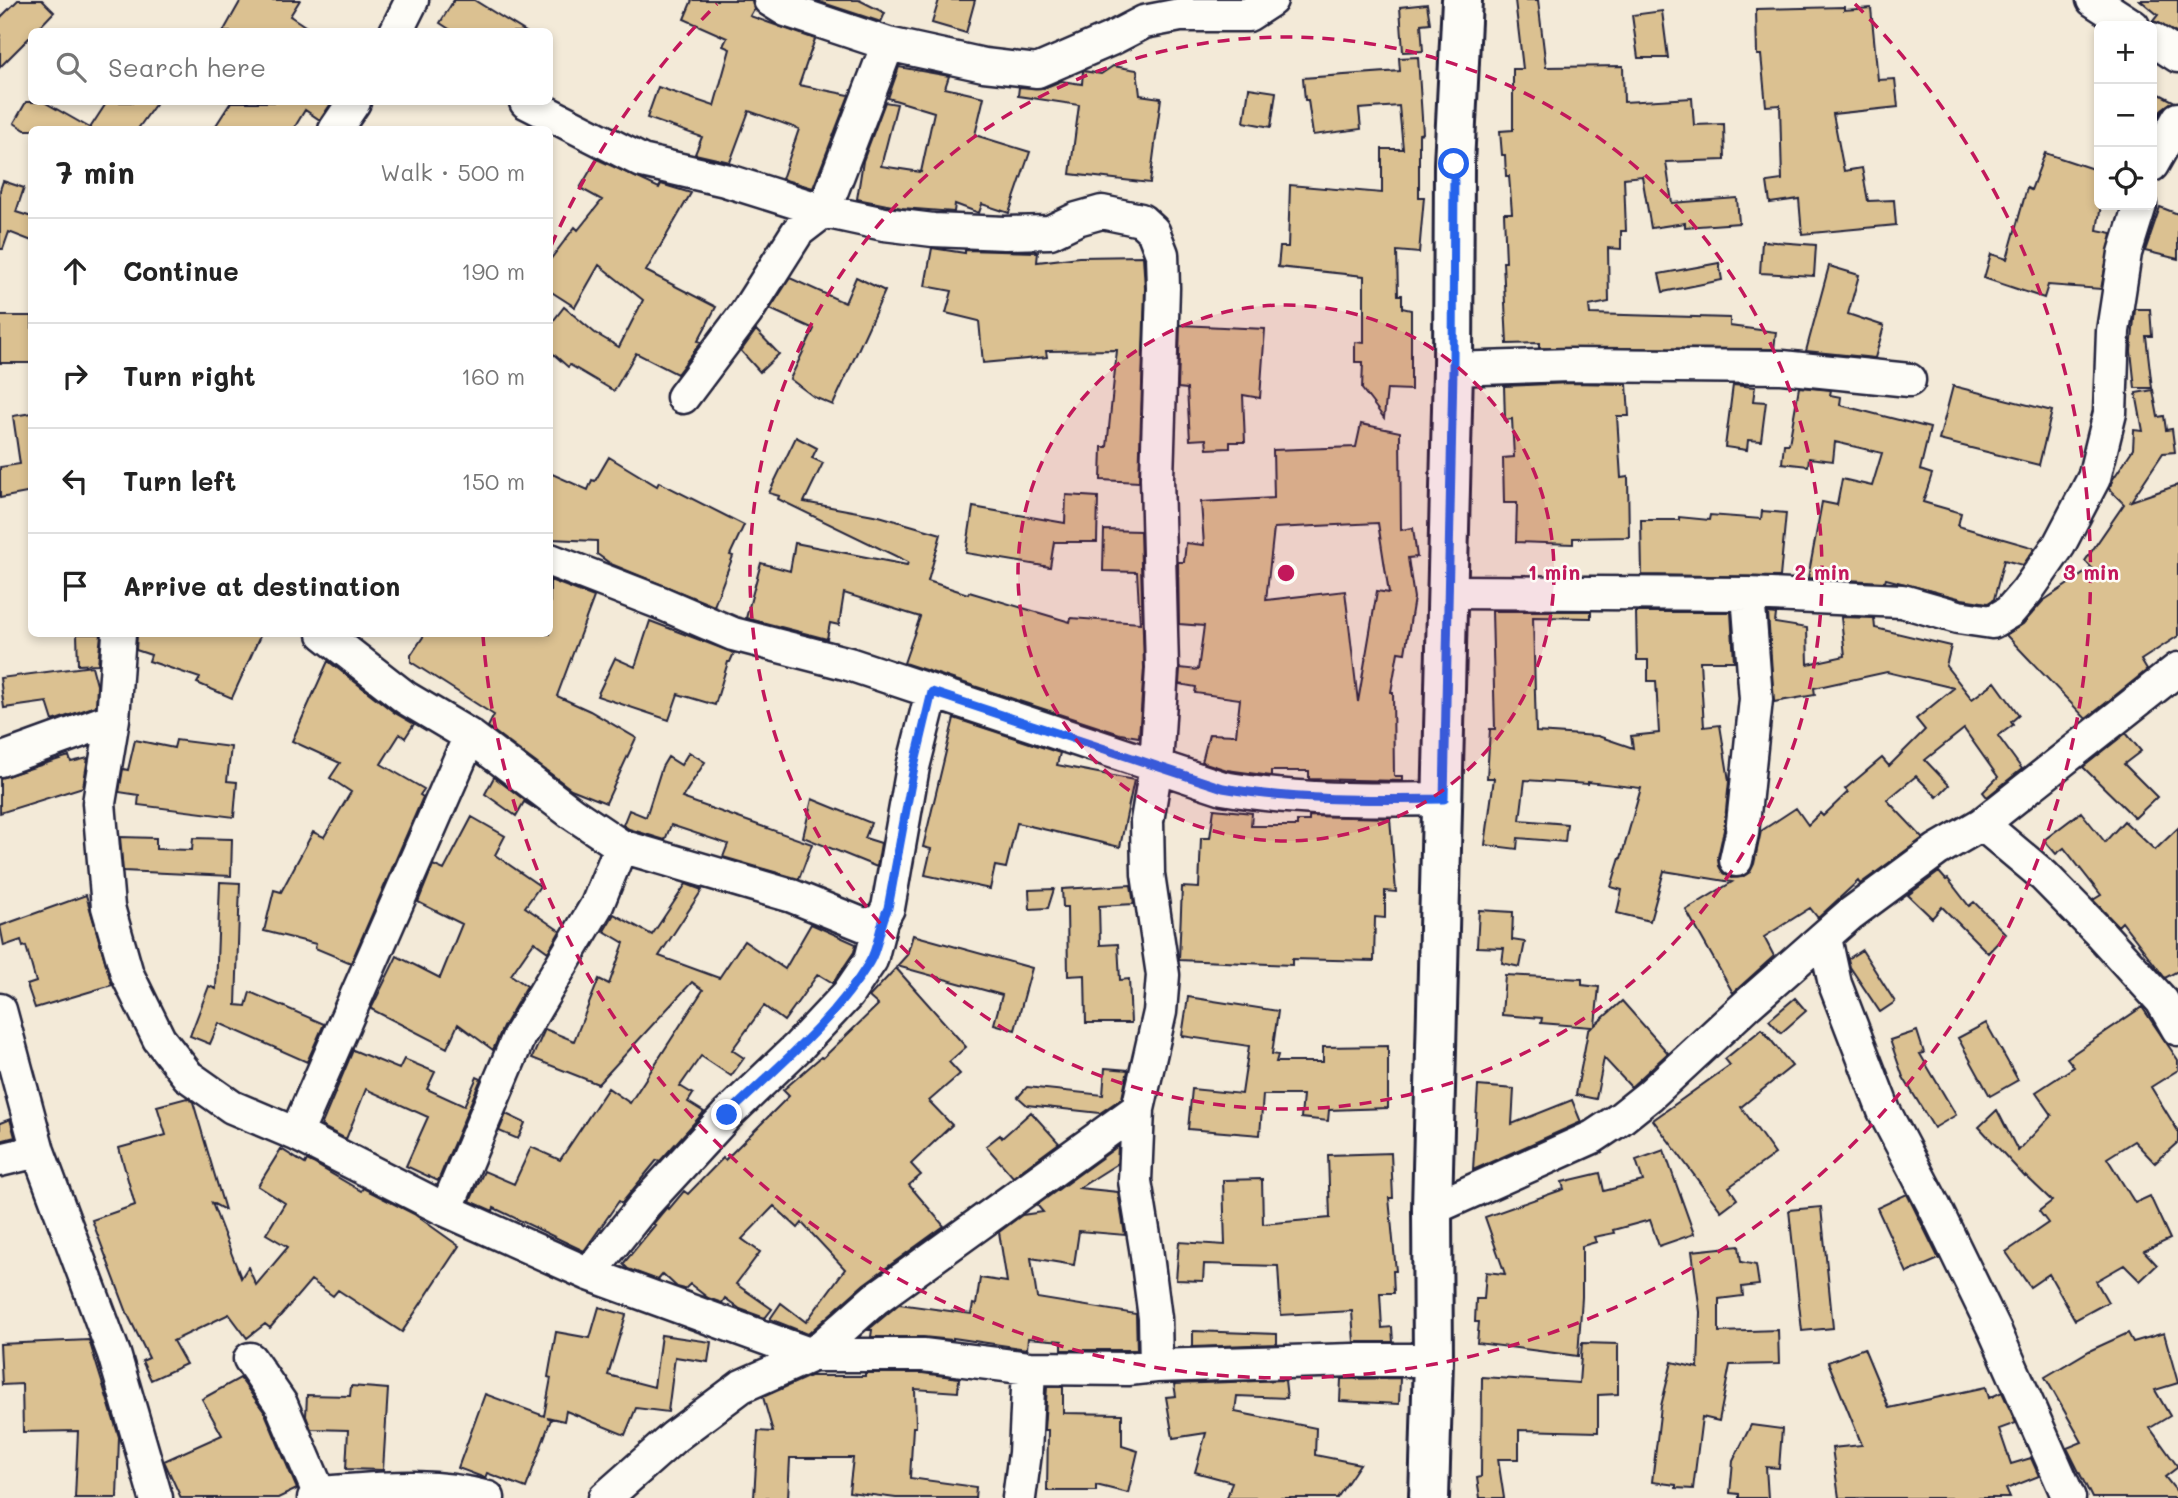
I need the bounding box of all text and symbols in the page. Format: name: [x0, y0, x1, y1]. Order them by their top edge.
map controls: [2094, 21, 2157, 210]
button: +: [2094, 21, 2157, 84]
search box: [28, 28, 553, 105]
icon: search: [52, 48, 90, 86]
text: Search here: [108, 50, 266, 84]
button: −: [2094, 84, 2157, 147]
button: locate: [2094, 147, 2157, 210]
route start: [1438, 148, 1469, 179]
text: 7 min: [56, 152, 135, 192]
text: Walk · 500 m: [380, 157, 525, 187]
icon: ahead: [56, 252, 94, 290]
text: Continue: [123, 254, 239, 288]
text: 190 m: [461, 256, 525, 286]
icon: right: [56, 357, 94, 395]
text: Turn right: [123, 359, 256, 393]
text: 160 m: [461, 361, 525, 391]
icon: left: [56, 462, 94, 500]
text: Turn left: [123, 464, 236, 498]
text: 150 m: [461, 466, 525, 496]
text: 1 min: [1528, 558, 1580, 585]
text: 2 min: [1794, 558, 1850, 585]
text: 3 min: [2063, 558, 2119, 585]
centre of rings: [1274, 561, 1298, 585]
icon: arrive: [56, 567, 94, 605]
text: Arrive at destination: [123, 569, 400, 603]
route end: [711, 1099, 742, 1130]

